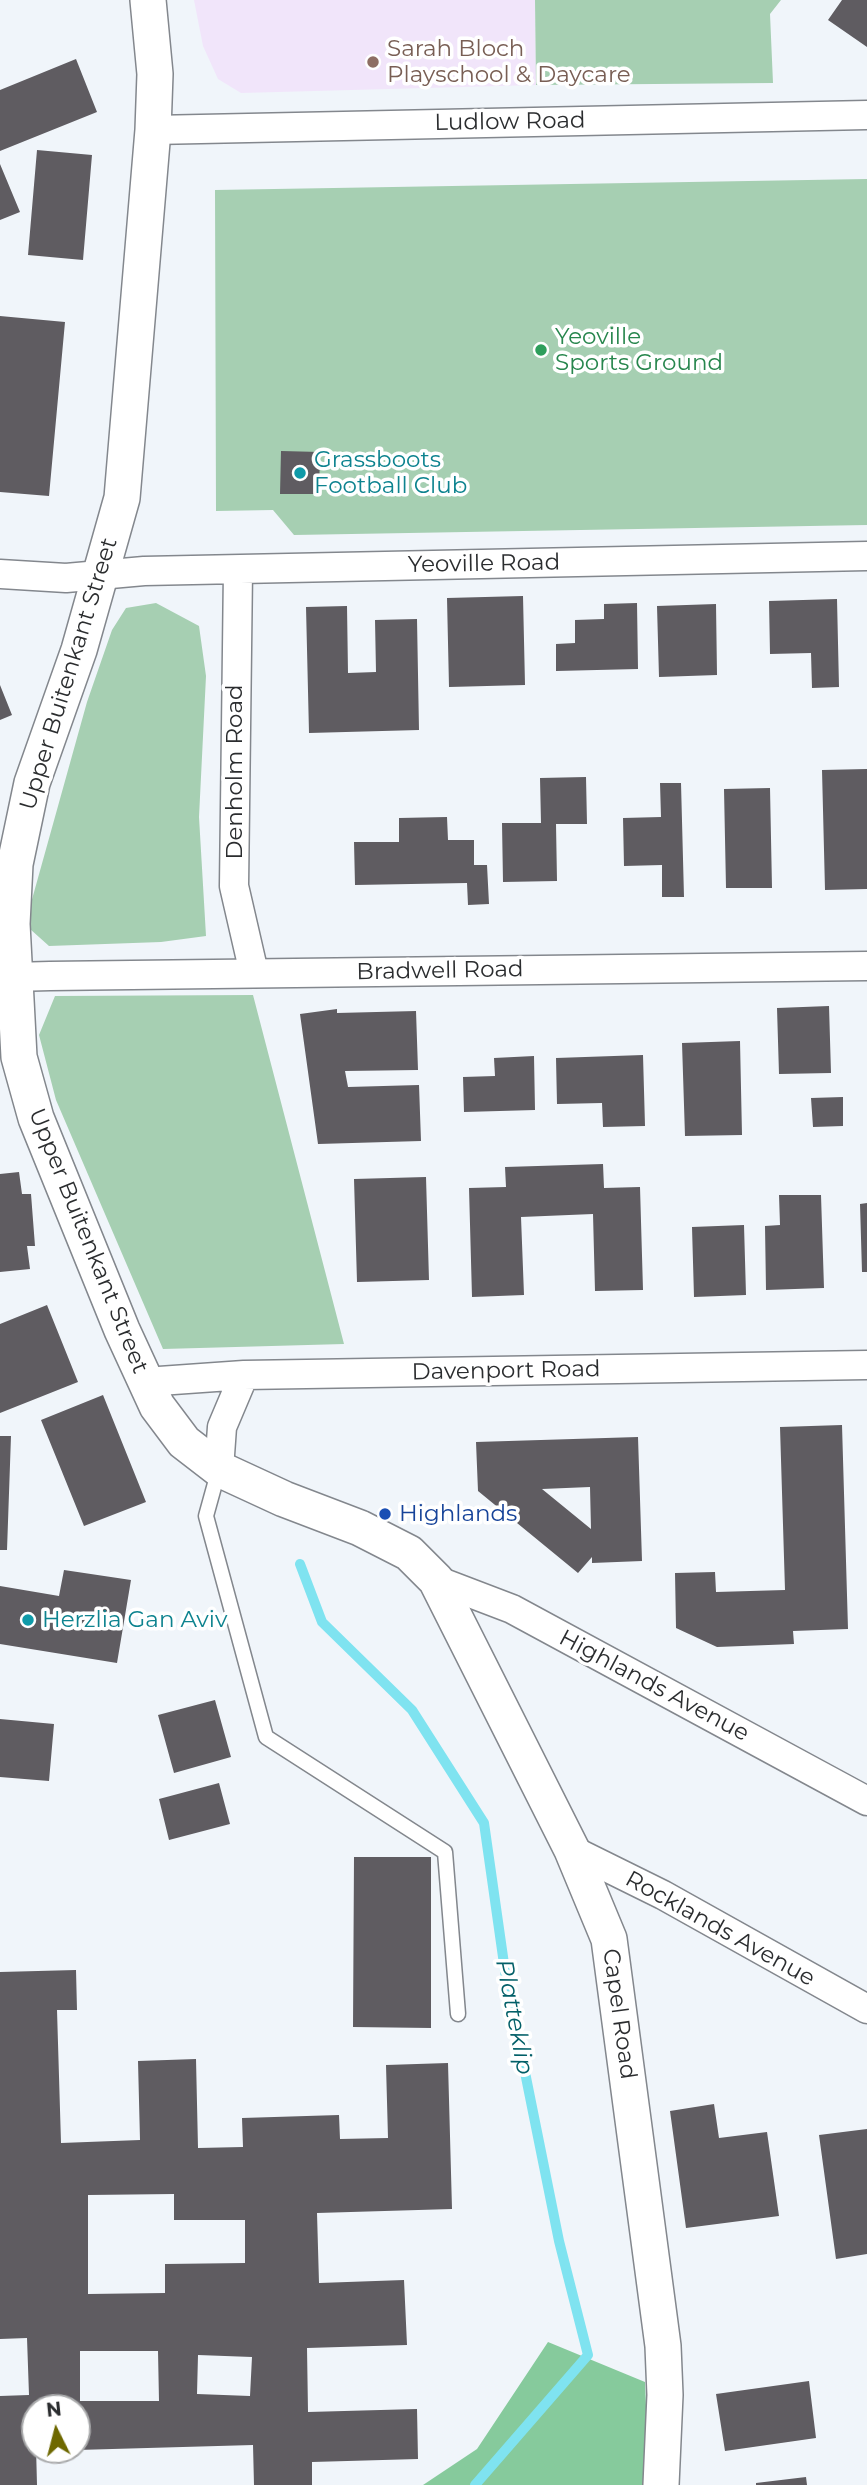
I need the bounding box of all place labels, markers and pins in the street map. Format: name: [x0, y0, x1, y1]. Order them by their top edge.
place label: Sarah Bloch Playschool & Daycare: [387, 35, 631, 89]
marker: Sarah Bloch Playschool & Daycare: [365, 54, 381, 70]
place label: Yeoville Sports Ground: [555, 323, 723, 377]
marker: Yeoville Sports Ground: [533, 342, 549, 358]
place label: Grassboots Football Club: [314, 446, 467, 500]
marker: Grassboots Football Club: [292, 465, 308, 481]
place label: Highlands: [399, 1500, 517, 1528]
marker: Highlands: [377, 1506, 393, 1522]
place label: Herzlia Gan Aviv: [42, 1606, 227, 1634]
marker: Herzlia Gan Aviv: [20, 1612, 36, 1628]

